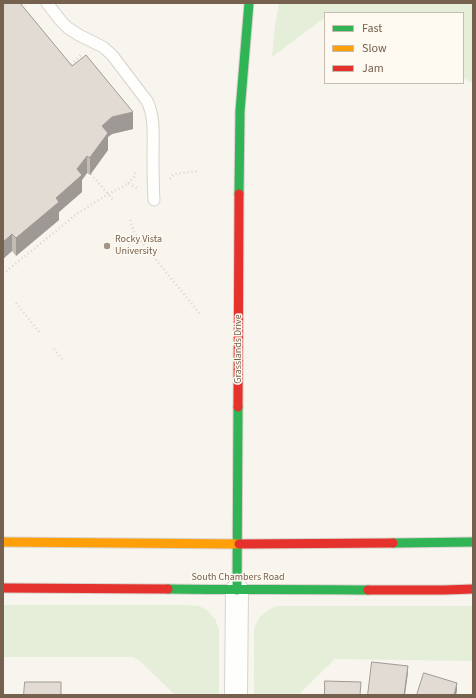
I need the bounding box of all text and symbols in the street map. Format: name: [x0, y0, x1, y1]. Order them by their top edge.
legend: [324, 12, 464, 84]
text: Fast: [362, 20, 382, 37]
text: Slow: [362, 40, 387, 57]
text: Jam: [362, 60, 384, 77]
place label: Rocky Vista University: [115, 234, 162, 258]
marker: Rocky Vista University: [102, 241, 112, 251]
street label: Grasslands Drive: [233, 314, 245, 384]
street label: South Chambers Road: [191, 572, 285, 584]

